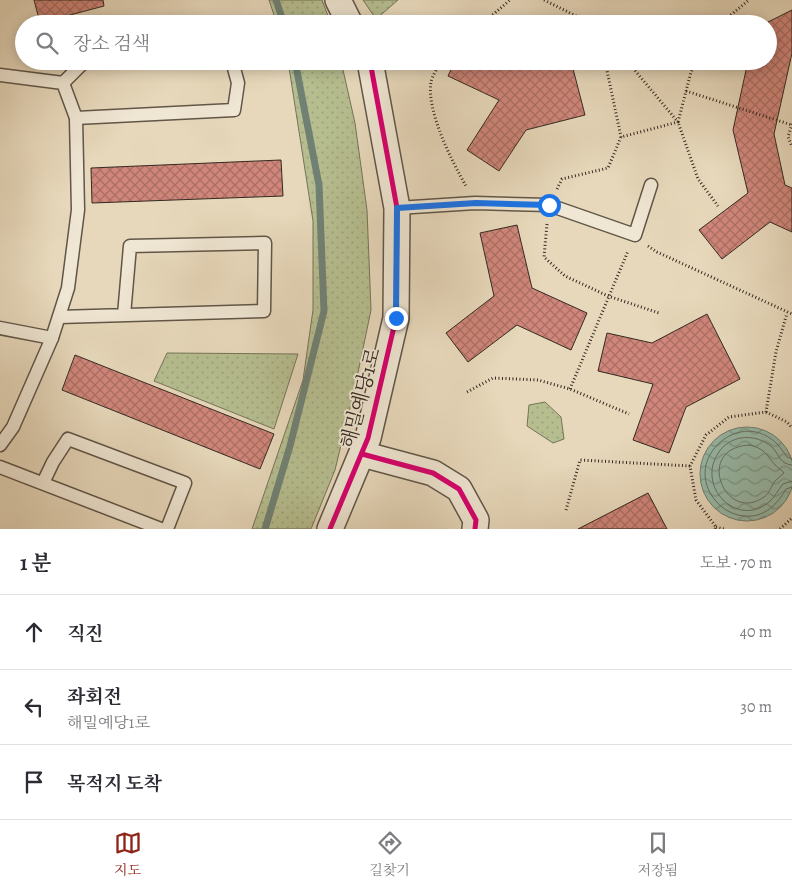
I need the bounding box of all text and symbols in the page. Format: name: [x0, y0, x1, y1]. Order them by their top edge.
search box: [15, 15, 777, 70]
icon: search: [33, 29, 61, 57]
text: 장소 검색: [73, 31, 150, 57]
route start: [538, 194, 561, 217]
route end: [385, 307, 408, 330]
street label: 해밀예당1로: [334, 345, 387, 452]
text: 1 분: [20, 549, 51, 577]
text: 도보 · 70 m: [700, 552, 772, 574]
icon: ahead: [20, 618, 48, 646]
text: 직진: [67, 621, 104, 647]
text: 40 m: [740, 621, 772, 643]
text: 좌회전: [67, 684, 122, 710]
icon: left: [20, 693, 48, 721]
text: 30 m: [740, 696, 772, 718]
text: 해밀예당1로: [67, 712, 150, 734]
icon: arrive: [20, 768, 48, 796]
text: 목적지 도착: [67, 771, 162, 797]
tab: 지도: [114, 829, 142, 880]
tab: 길찾기: [369, 829, 410, 880]
tab: 저장됨: [638, 829, 678, 880]

